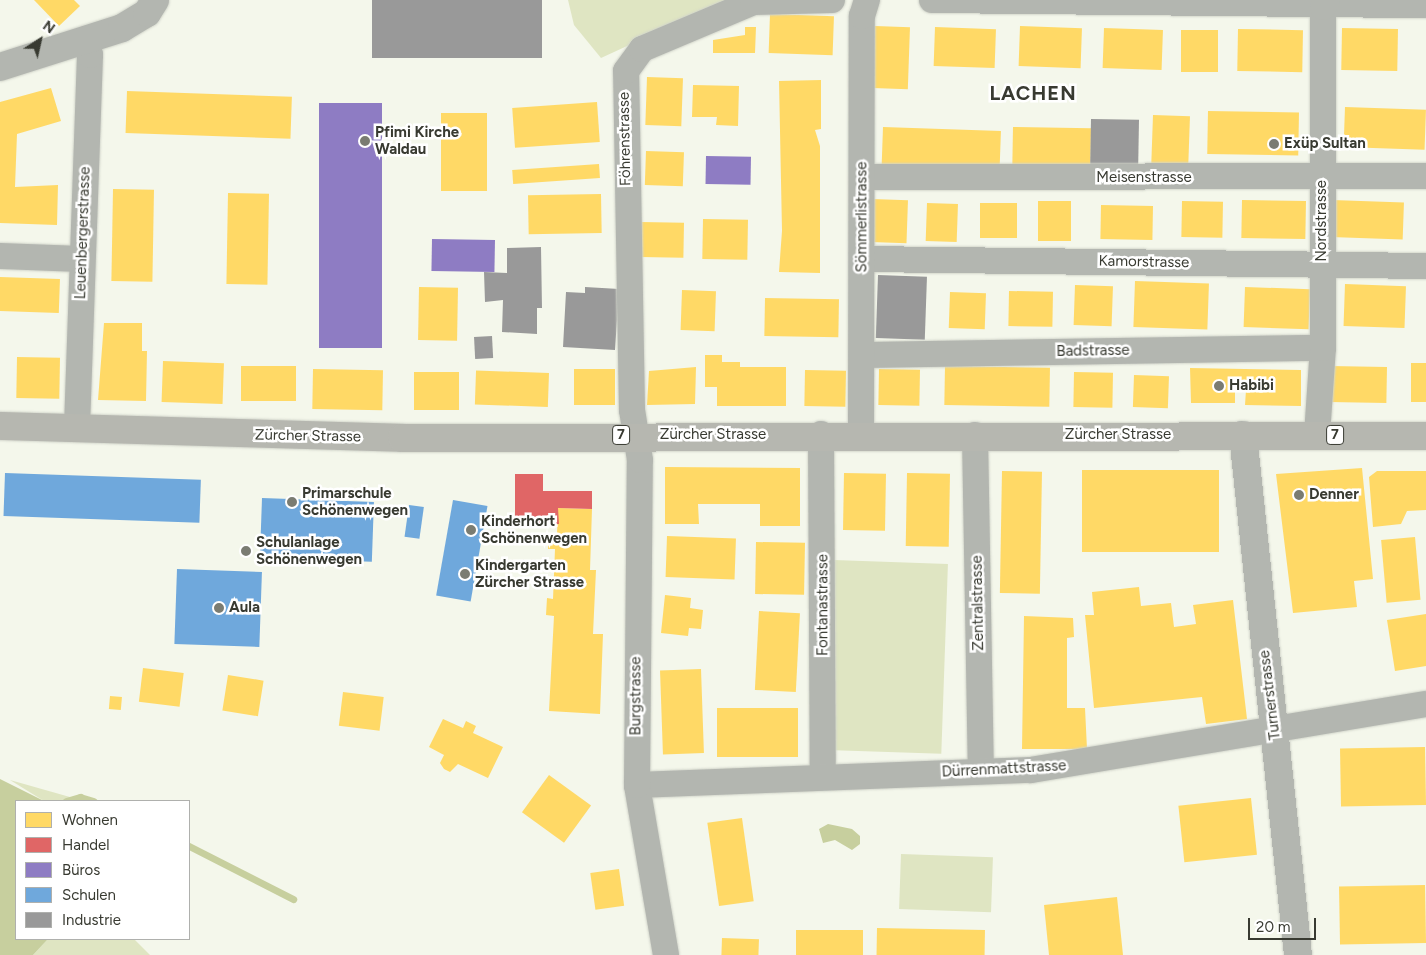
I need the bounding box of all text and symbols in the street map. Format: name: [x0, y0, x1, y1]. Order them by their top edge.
north arrow: [15, 15, 65, 65]
text: N: [40, 17, 58, 37]
district label: LACHEN: [989, 81, 1077, 105]
street label: Föhrenstrasse: [615, 92, 635, 186]
place label: Pfimi Kirche Waldau: [375, 123, 459, 158]
marker: Pfimi Kirche Waldau: [359, 135, 371, 147]
place label: Exüp Sultan: [1284, 135, 1366, 153]
marker: Exüp Sultan: [1268, 138, 1280, 150]
street label: Sömmerlistrasse: [853, 161, 871, 273]
street label: Leuenbergerstrasse: [72, 166, 94, 300]
street label: Meisenstrasse: [1096, 169, 1192, 187]
street label: Nordstrasse: [1313, 180, 1331, 262]
street label: Kamorstrasse: [1098, 252, 1190, 272]
street label: Badstrasse: [1056, 341, 1130, 361]
place label: Habibi: [1229, 377, 1274, 395]
marker: Habibi: [1213, 380, 1225, 392]
road number: 7: [611, 424, 631, 446]
road number: 7: [1325, 424, 1345, 446]
street label: Zürcher Strasse: [255, 426, 361, 446]
street label: Zürcher Strasse: [660, 426, 766, 444]
street label: Zürcher Strasse: [1065, 426, 1171, 444]
place label: Primarschule Schönenwegen: [302, 484, 408, 519]
place label: Denner: [1309, 486, 1359, 504]
marker: Denner: [1293, 489, 1305, 501]
marker: Primarschule Schönenwegen: [286, 496, 298, 508]
place label: Kinderhort Schönenwegen: [481, 512, 587, 547]
marker: Kinderhort Schönenwegen: [465, 524, 477, 536]
place label: Schulanlage Schönenwegen: [256, 533, 362, 568]
marker: Schulanlage Schönenwegen: [240, 545, 252, 557]
street label: Fontanastrasse: [814, 554, 832, 656]
street label: Zentralstrasse: [968, 555, 988, 651]
place label: Kindergarten Zürcher Strasse: [475, 556, 584, 591]
marker: Kindergarten Zürcher Strasse: [459, 568, 471, 580]
place label: Aula: [229, 599, 260, 617]
marker: Aula: [213, 602, 225, 614]
street label: Turnerstrasse: [1256, 649, 1284, 741]
street label: Burgstrasse: [627, 657, 645, 735]
street label: Dürrenmattstrasse: [941, 757, 1067, 781]
legend: [15, 800, 190, 940]
text: Wohnen: [62, 811, 118, 829]
text: Handel: [62, 836, 110, 854]
text: Büros: [62, 861, 100, 879]
text: Schulen: [62, 886, 116, 904]
scale bar: [1251, 908, 1318, 940]
text: Industrie: [62, 911, 121, 929]
text: 20 m: [1256, 918, 1290, 936]

